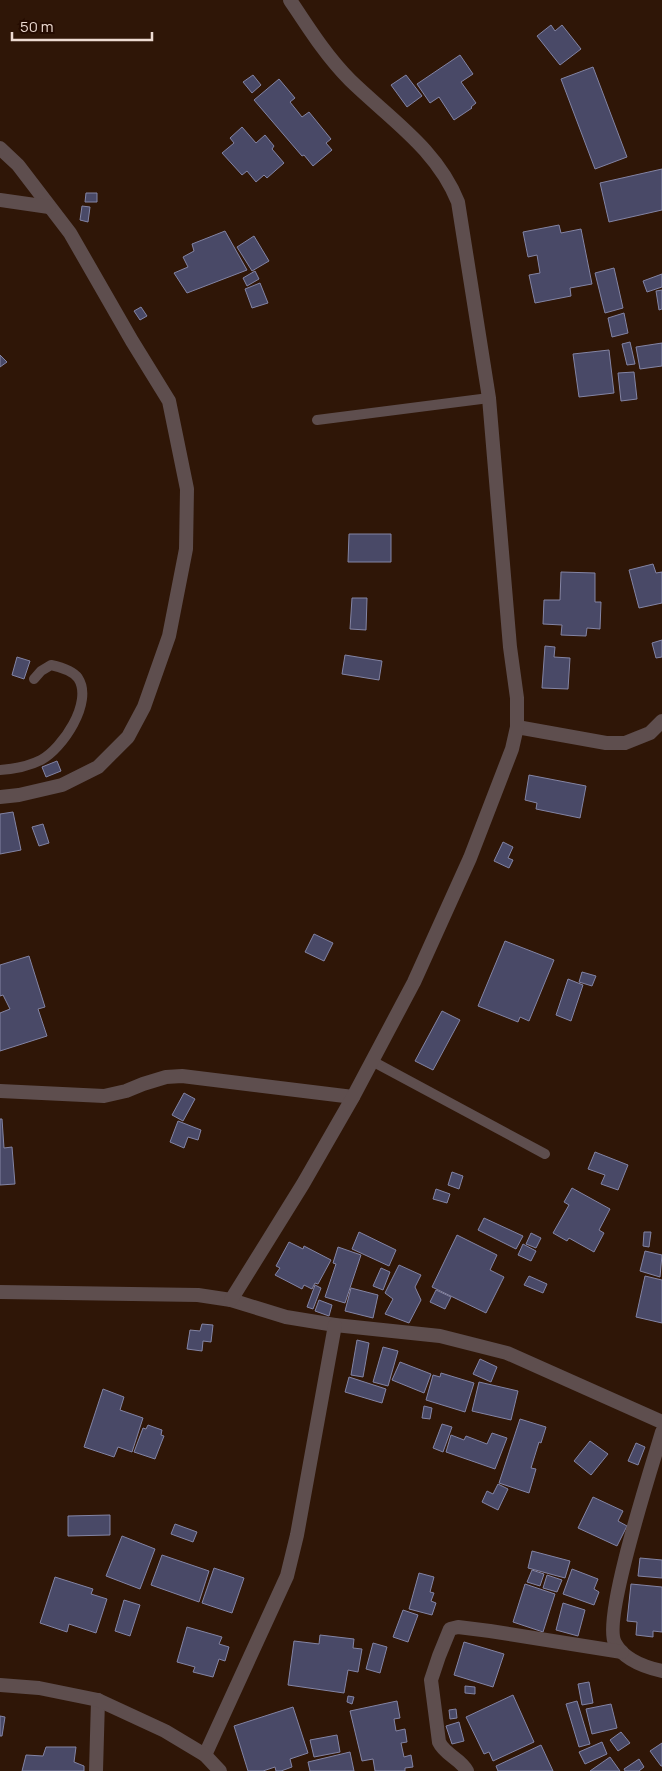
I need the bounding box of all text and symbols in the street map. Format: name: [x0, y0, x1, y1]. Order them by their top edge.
scale bar: [12, 10, 152, 42]
text: 50 m: [20, 16, 54, 37]

